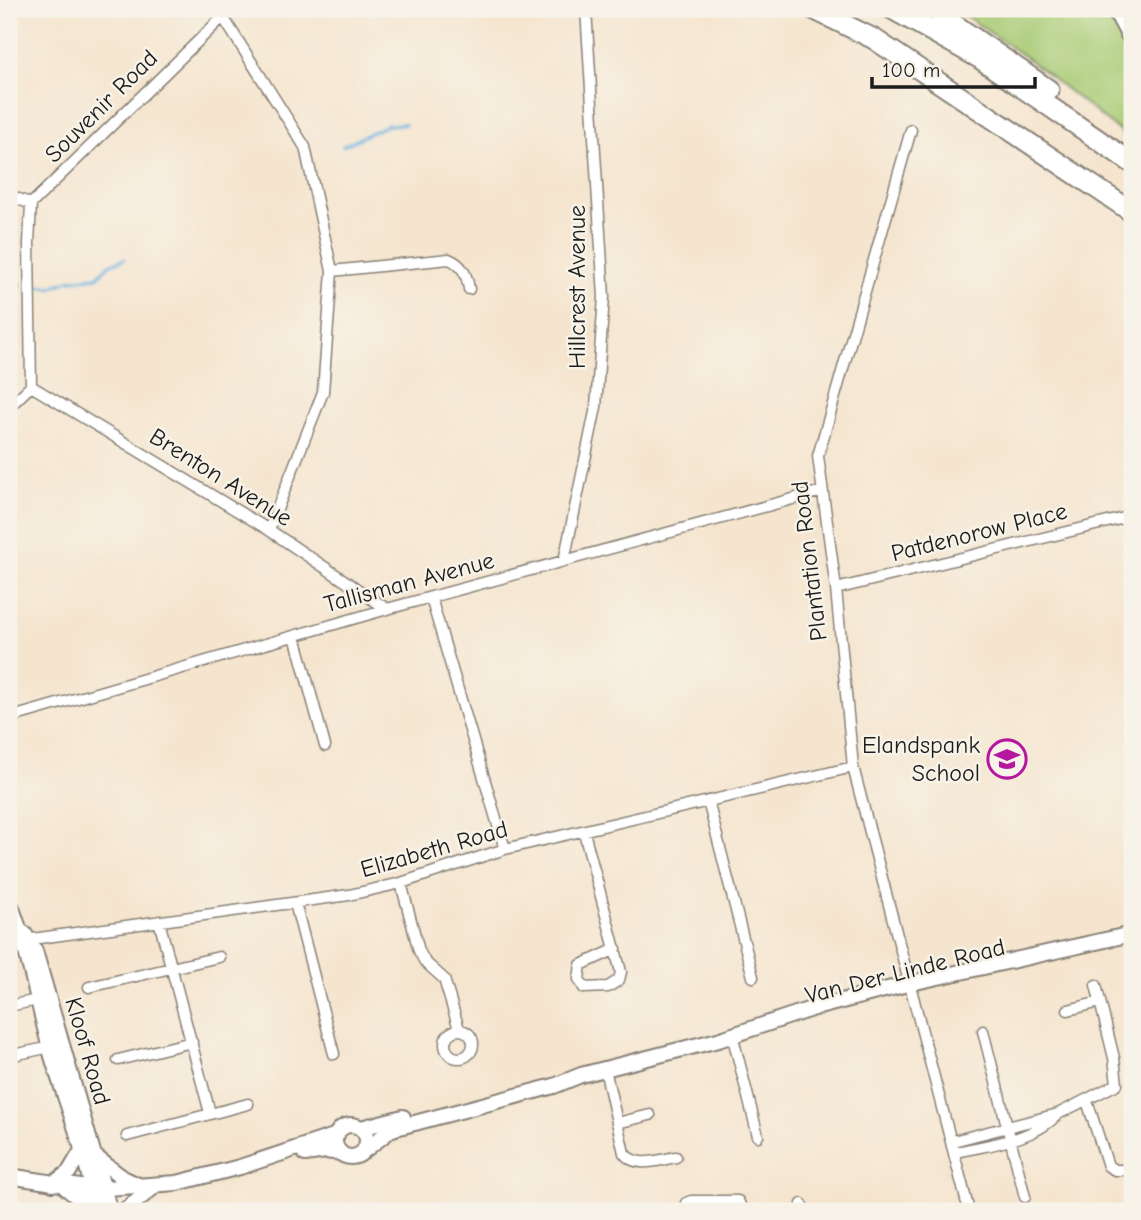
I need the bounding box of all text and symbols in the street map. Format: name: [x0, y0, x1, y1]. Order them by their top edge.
street label: Souvenir Road: [39, 44, 163, 168]
scale bar: [872, 46, 1034, 90]
text: 100 m: [882, 58, 940, 82]
street label: Hillcrest Avenue: [563, 205, 591, 369]
street label: Brenton Avenue: [145, 422, 297, 532]
street label: Plantation Road: [785, 479, 833, 643]
street label: Patdenorow Place: [888, 497, 1070, 567]
street label: Tallisman Avenue: [321, 546, 497, 618]
place label: Elandspank School: [862, 731, 980, 787]
school or university icon: Elandspank School: [986, 738, 1028, 780]
street label: Elizabeth Road: [357, 815, 511, 883]
street label: Van Der Linde Road: [802, 933, 1008, 1009]
street label: Kloof Road: [59, 994, 117, 1108]

